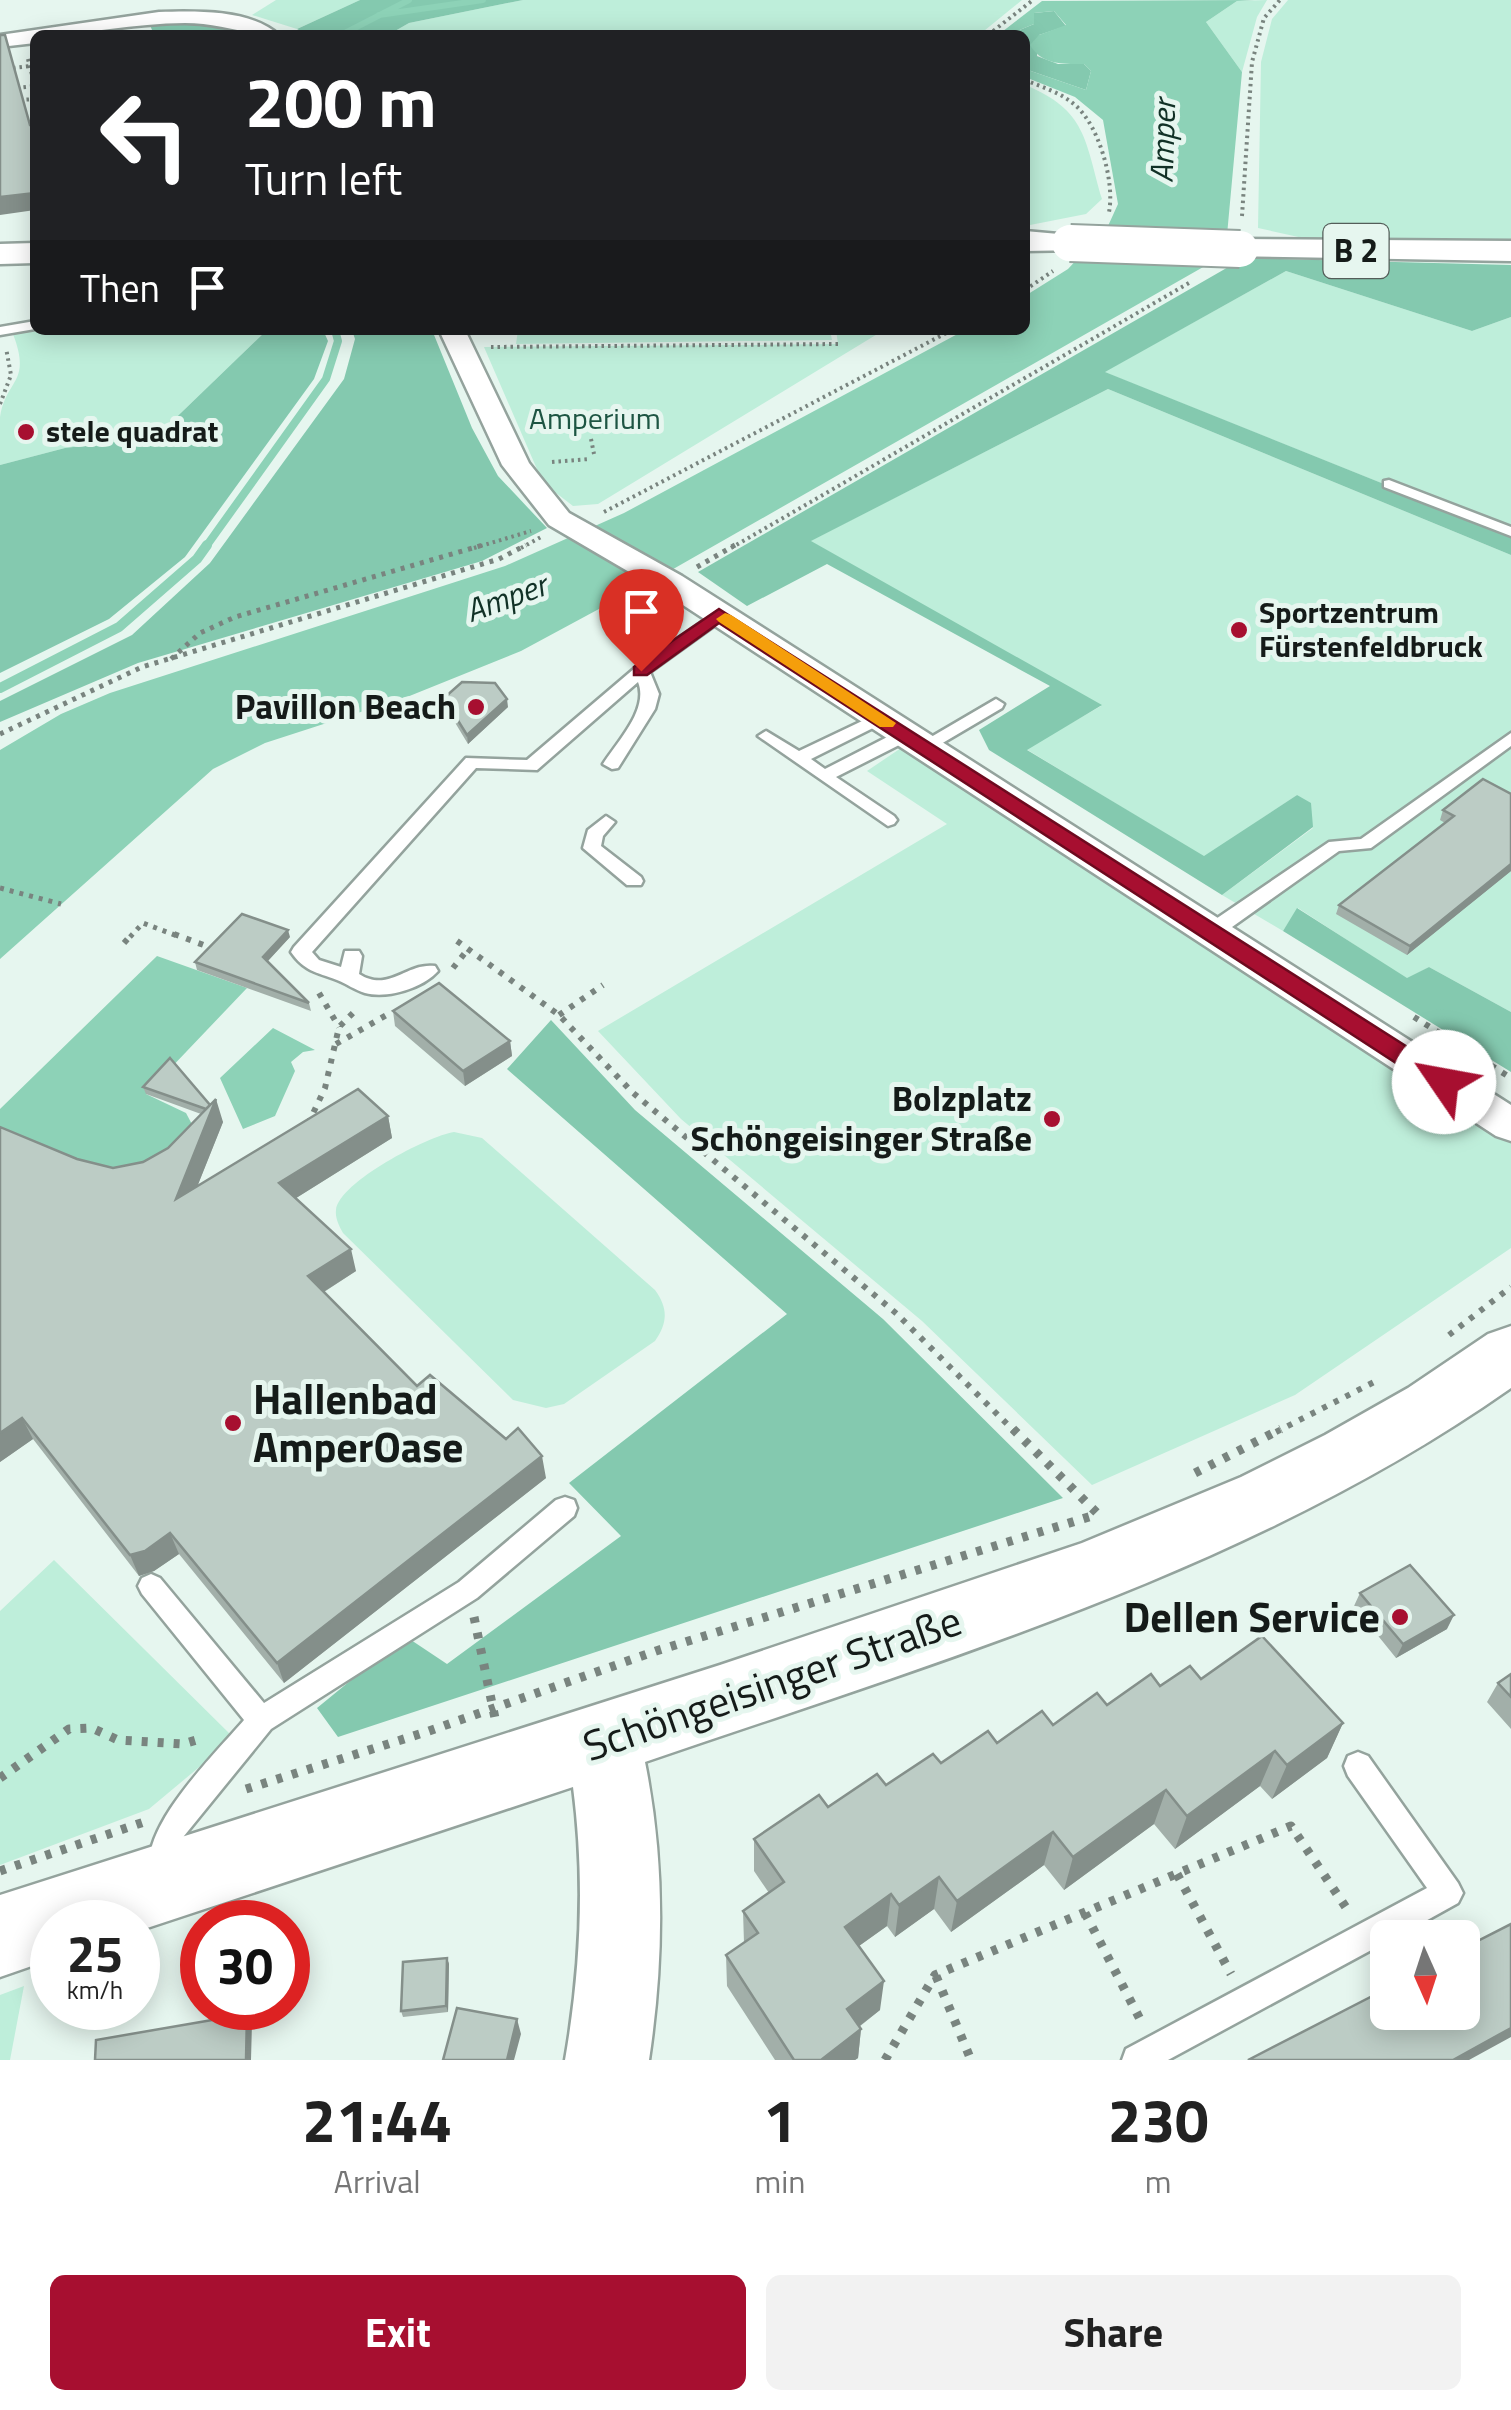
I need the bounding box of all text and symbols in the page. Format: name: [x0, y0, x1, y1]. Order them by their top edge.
text: 200 m: [245, 48, 437, 154]
icon: left: [80, 70, 210, 200]
water label: Amper: [1137, 95, 1188, 183]
text: Turn left: [245, 144, 402, 212]
road number: B 2: [1324, 224, 1388, 278]
text: Then: [80, 259, 160, 317]
icon: arrive: [180, 260, 235, 315]
park label: Amperium: [529, 395, 661, 441]
place label: stele quadrat: [46, 408, 219, 454]
marker: stele quadrat: [15, 421, 37, 443]
water label: Amper: [458, 559, 557, 634]
pin: [599, 569, 684, 672]
icon: arrive: [614, 584, 669, 639]
place label: Sportzentrum Fürstenfeldbruck: [1259, 589, 1483, 669]
marker: Sportzentrum Fürstenfeldbruck: [1228, 619, 1250, 641]
place label: Pavillon Beach: [235, 679, 456, 733]
marker: Pavillon Beach: [465, 696, 487, 718]
position arrow: [1392, 1030, 1496, 1134]
place label: Bolzplatz Schöngeisinger Straße: [691, 1071, 1032, 1165]
marker: Bolzplatz Schöngeisinger Straße: [1041, 1108, 1063, 1130]
place label: Hallenbad AmperOase: [253, 1366, 464, 1478]
marker: Hallenbad AmperOase: [222, 1412, 244, 1434]
place label: Dellen Service: [1124, 1584, 1380, 1648]
street label: Schöngeisinger Straße: [574, 1587, 969, 1777]
marker: Dellen Service: [1389, 1606, 1411, 1628]
speed limit sign: 30: [180, 1900, 310, 2030]
text: 25: [67, 1915, 123, 1991]
north arrow: [1370, 1920, 1480, 2030]
map controls: [1370, 1920, 1480, 2030]
text: km/h: [67, 1971, 123, 2009]
text: 21:44: [302, 2074, 452, 2165]
text: 1: [763, 2074, 797, 2165]
text: 230: [1108, 2074, 1209, 2165]
text: Arrival: [334, 2157, 421, 2205]
text: min: [754, 2157, 805, 2205]
text: m: [1145, 2157, 1172, 2205]
button: Exit: [50, 2275, 746, 2390]
button: Share: [766, 2275, 1461, 2390]

